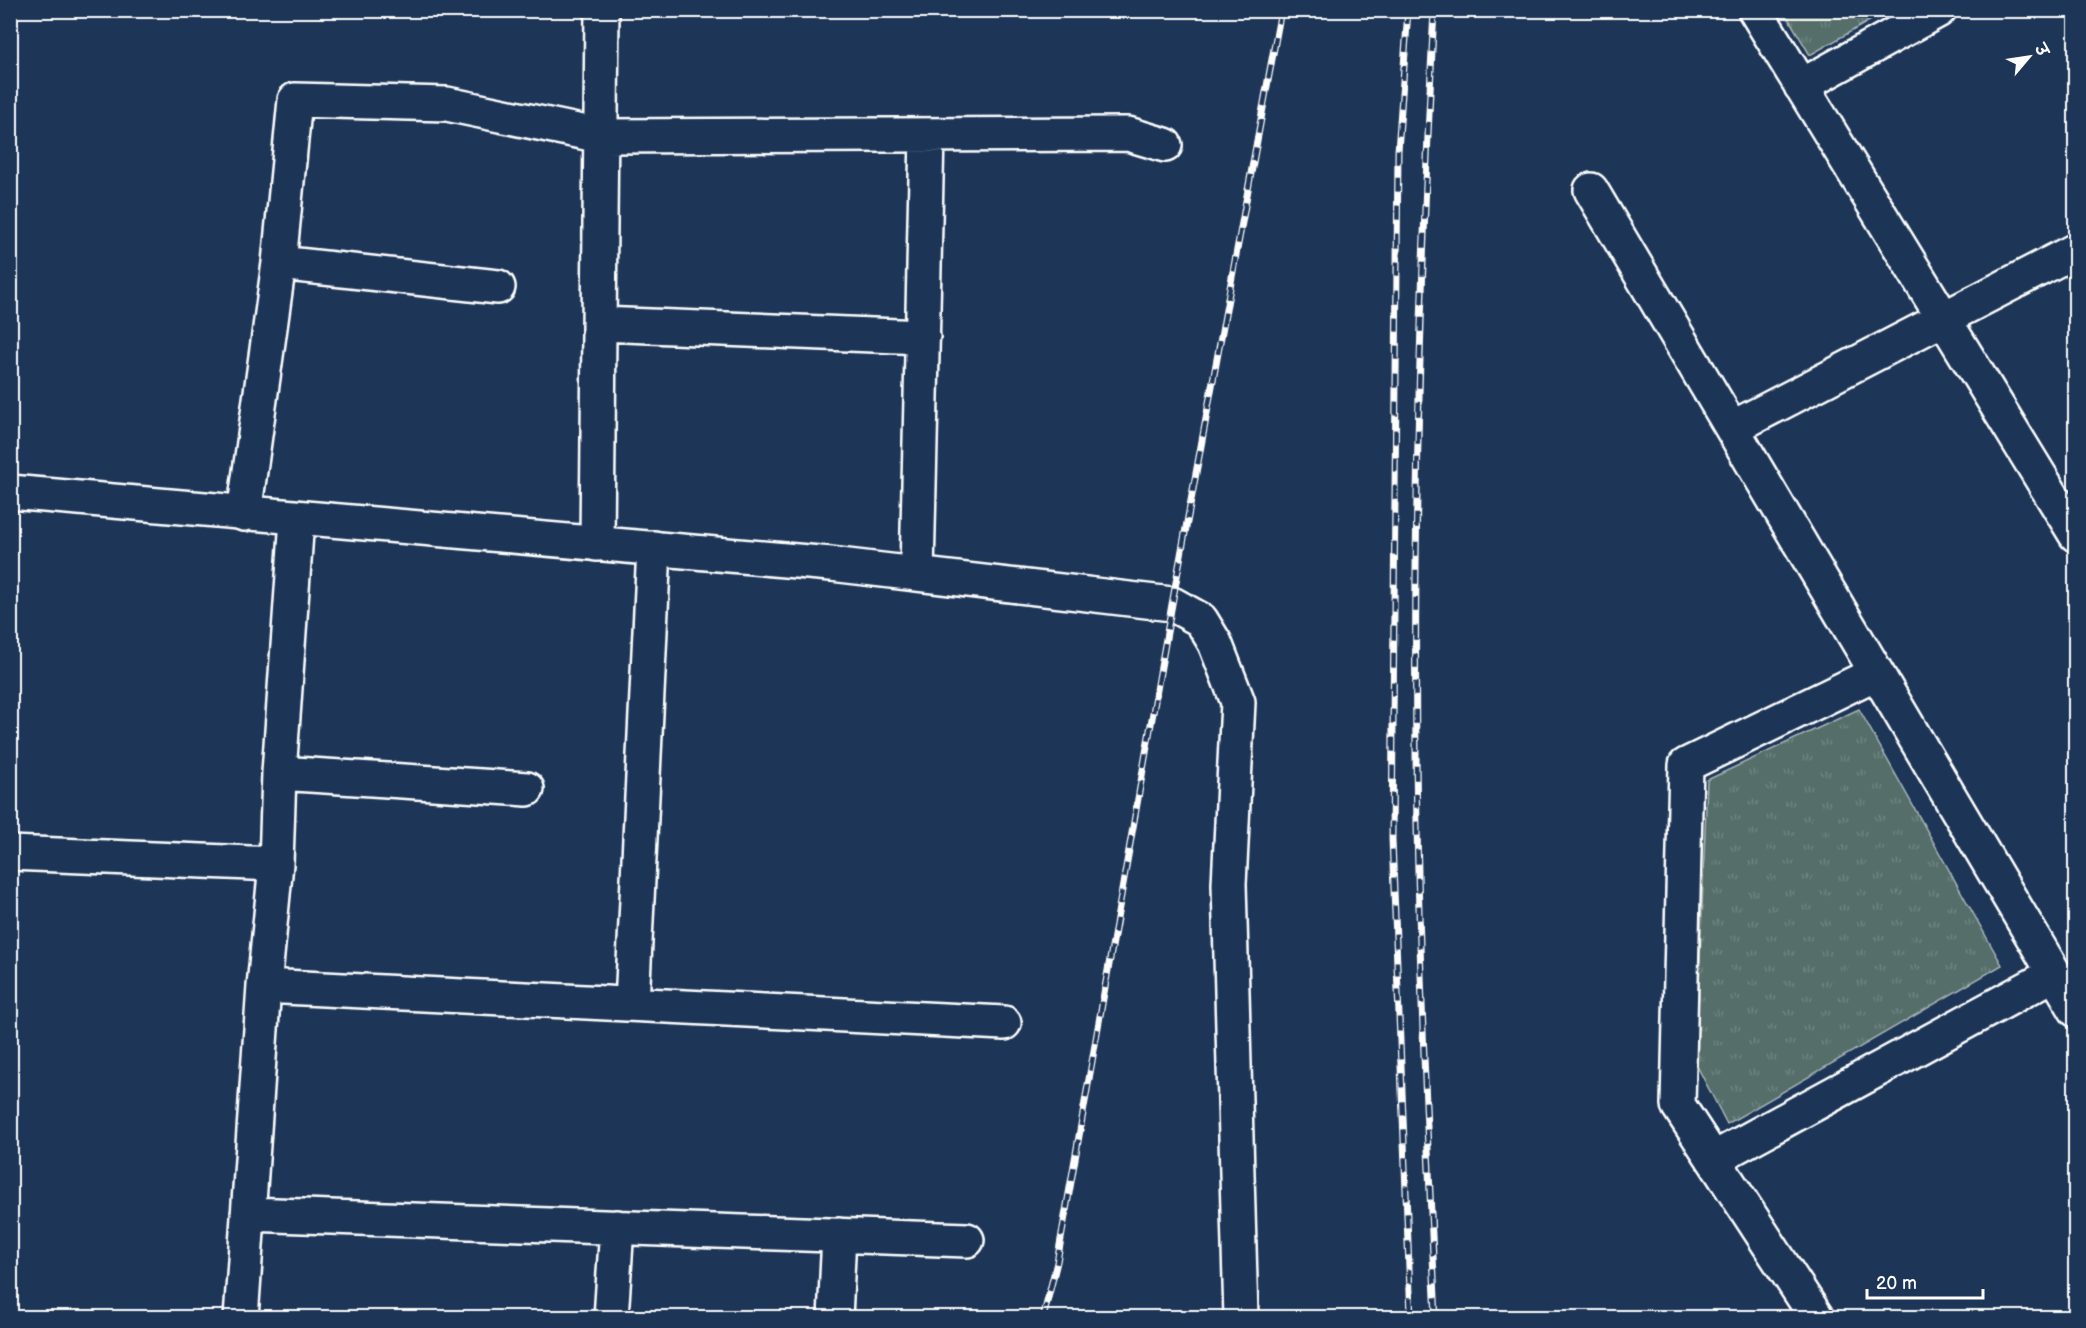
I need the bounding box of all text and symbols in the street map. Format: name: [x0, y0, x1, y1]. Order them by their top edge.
north arrow: [1999, 27, 2059, 87]
text: उ: [2029, 39, 2052, 61]
scale bar: [1867, 1262, 1982, 1300]
text: 20 m: [1876, 1273, 1917, 1294]

